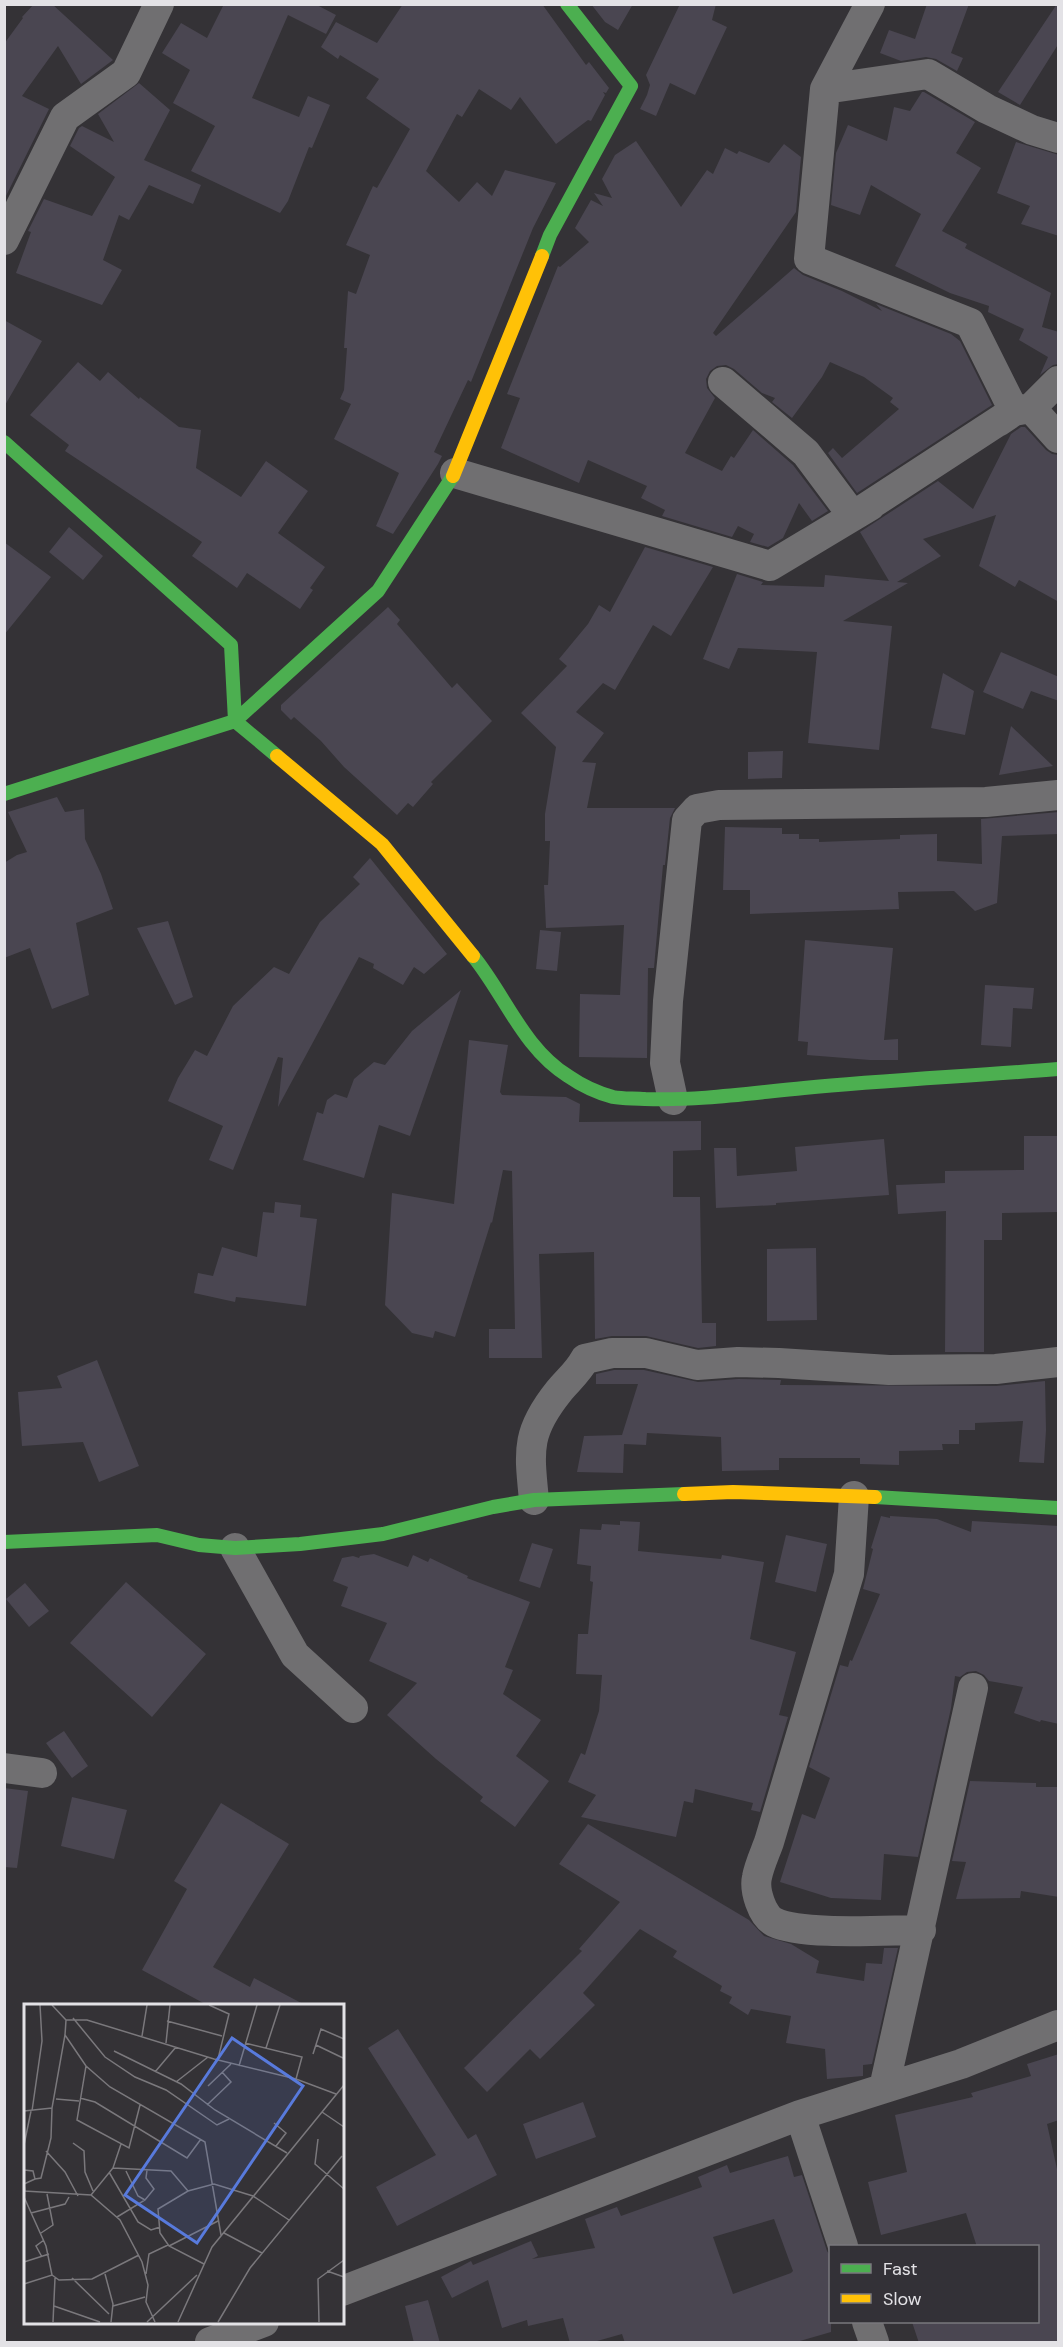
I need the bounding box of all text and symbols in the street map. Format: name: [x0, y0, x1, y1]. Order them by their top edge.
inset map: [24, 2004, 344, 2323]
legend: [829, 2245, 1039, 2323]
text: Fast: [883, 2257, 918, 2281]
text: Slow: [883, 2287, 922, 2311]

